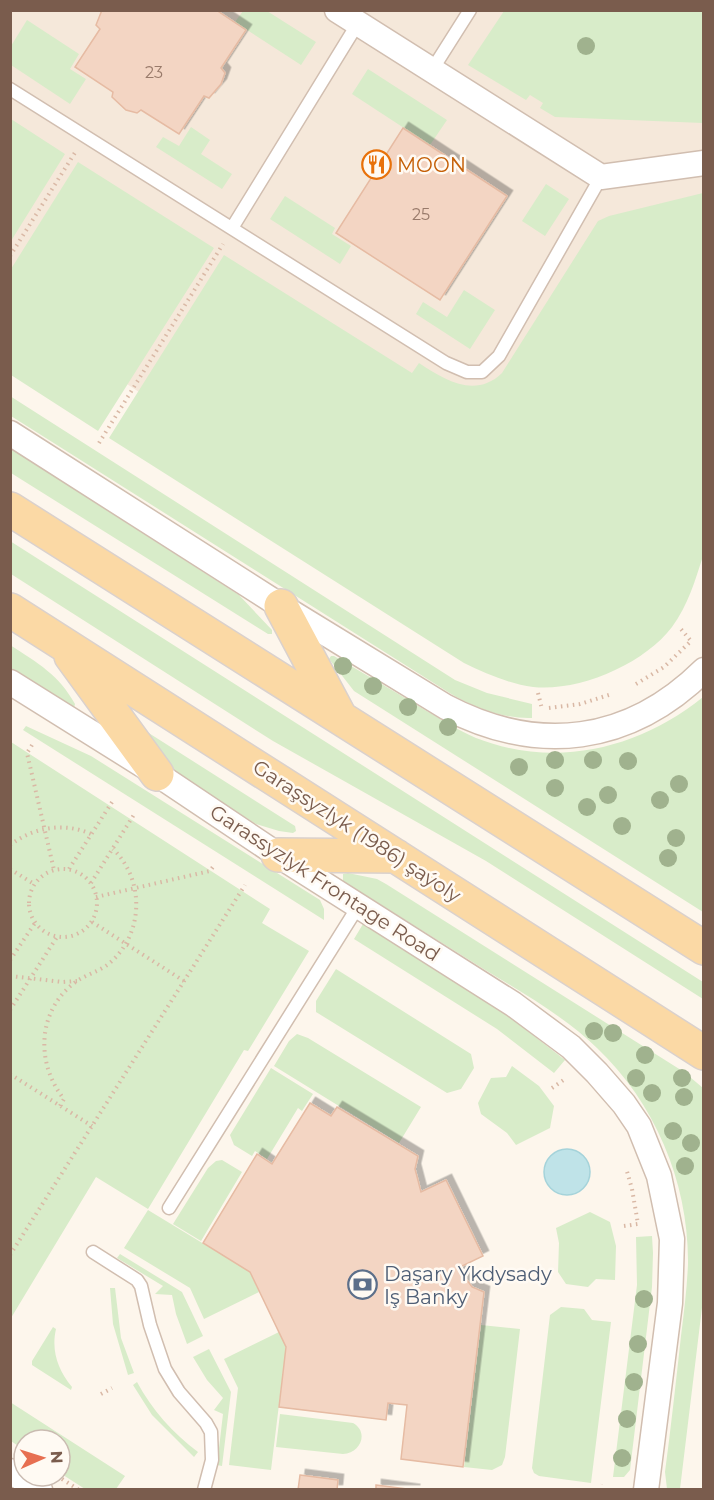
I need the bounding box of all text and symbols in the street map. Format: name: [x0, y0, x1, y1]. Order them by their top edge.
house number: 23: [145, 63, 163, 82]
restaurant icon: MOON: [360, 149, 392, 181]
place label: MOON: [397, 153, 466, 177]
house number: 25: [412, 205, 430, 224]
street label: Garaşsyzlyk (1986) şaýoly: [248, 755, 466, 907]
street label: Garassyzlyk Frontage Road: [206, 800, 444, 966]
place label: Daşary Ykdysady Iş Banky: [384, 1262, 552, 1309]
bank icon: Daşary Ykdysady Iş Banky: [347, 1269, 379, 1301]
north arrow: [12, 1428, 72, 1488]
text: N: [47, 1450, 66, 1464]

